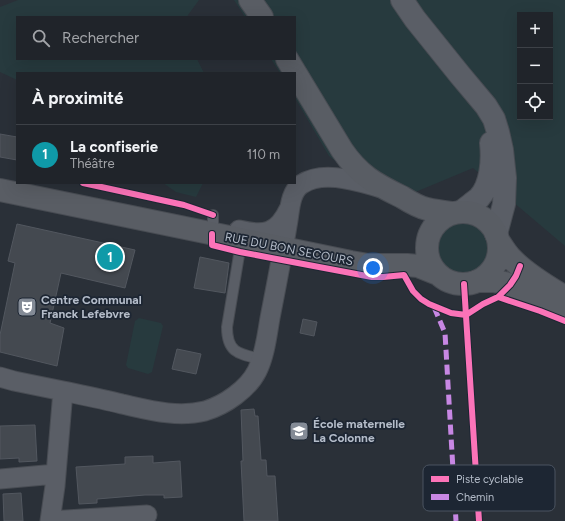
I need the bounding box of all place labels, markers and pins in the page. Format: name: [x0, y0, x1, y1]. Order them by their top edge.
pin: 1: [97, 242, 123, 272]
place label: Centre Communal Franck Lefebvre: [41, 293, 142, 321]
theatre icon: Centre Communal Franck Lefebvre: [16, 296, 38, 318]
place label: École maternelle La Colonne: [313, 417, 405, 445]
school or university icon: École maternelle La Colonne: [288, 420, 310, 442]

